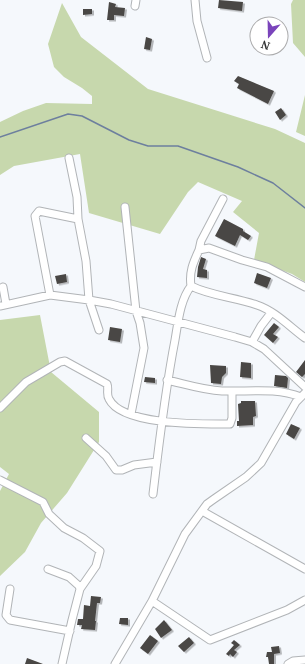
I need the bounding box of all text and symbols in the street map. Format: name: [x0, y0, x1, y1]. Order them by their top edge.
north arrow: [249, 16, 289, 56]
text: N: [259, 37, 272, 53]

